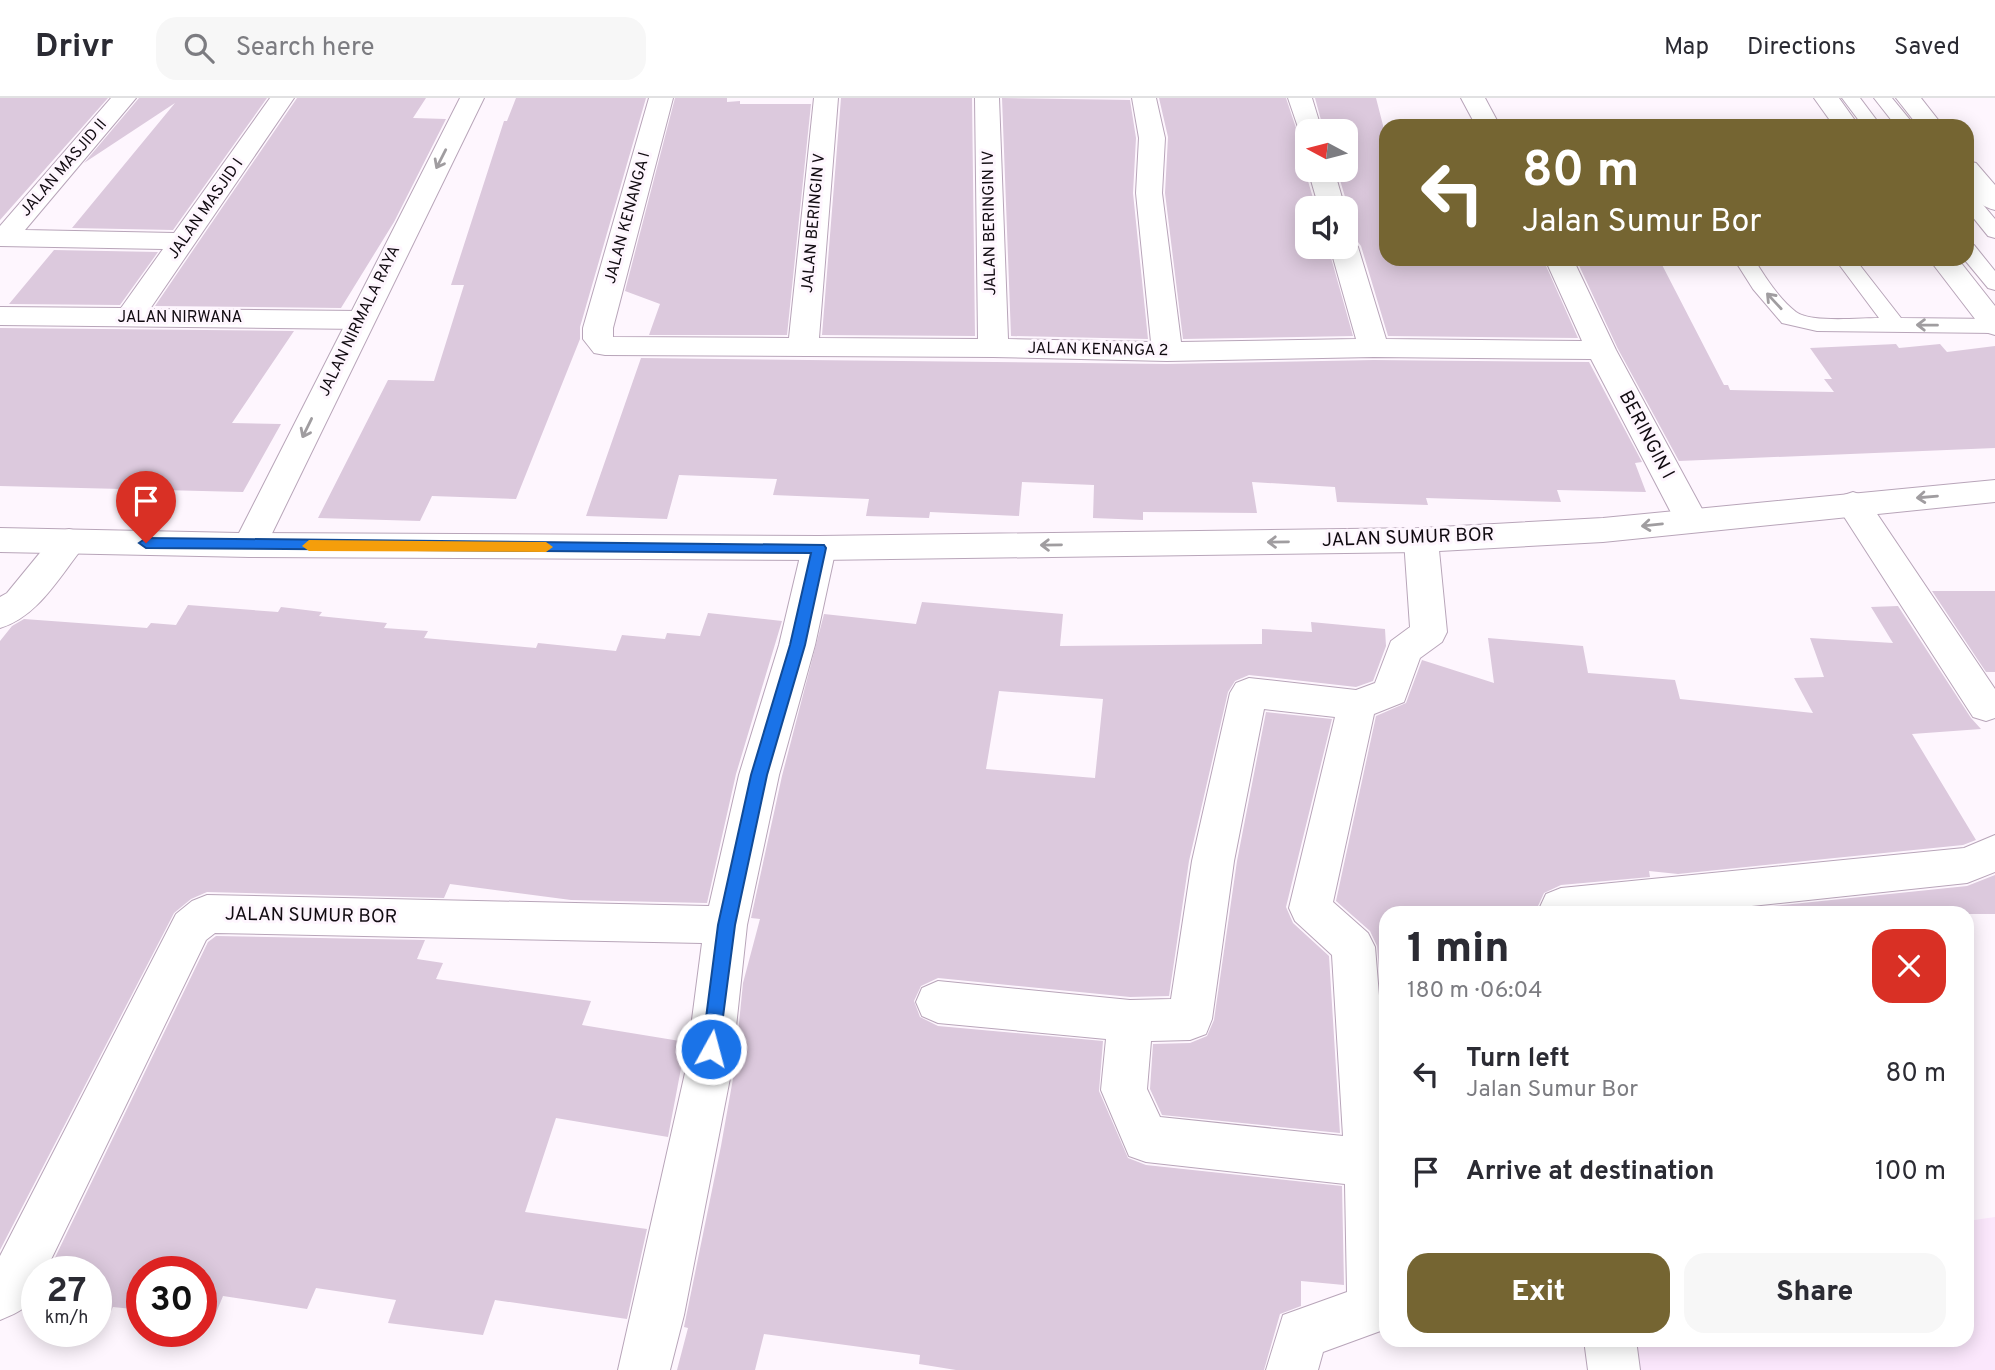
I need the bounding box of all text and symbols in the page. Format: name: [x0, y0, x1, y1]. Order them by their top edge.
search box: [156, 17, 646, 80]
text: Drivr: [35, 27, 114, 69]
icon: search: [180, 29, 218, 67]
text: Search here: [236, 32, 375, 65]
text: Map: [1664, 33, 1709, 63]
text: Directions: [1747, 33, 1856, 63]
text: Saved: [1894, 33, 1960, 63]
street label: JALAN MASJID II: [16, 115, 112, 221]
north arrow: [1295, 119, 1358, 182]
map controls: [1295, 119, 1358, 259]
text: 80 m: [1522, 142, 1639, 204]
icon: left: [1407, 147, 1498, 238]
one-way arrow: [434, 148, 448, 169]
street label: JALAN KENANGA I: [601, 150, 655, 286]
street label: JALAN BERINGIN IV: [979, 150, 1001, 296]
street label: JALAN BERINGIN V: [798, 152, 830, 294]
street label: JALAN MASJID I: [164, 155, 248, 263]
button: sound: [1295, 196, 1358, 259]
text: Jalan Sumur Bor: [1522, 203, 1762, 243]
street label: JALAN NIRMALA RAYA: [315, 242, 405, 400]
one-way arrow: [1766, 292, 1782, 310]
street label: JALAN NIRWANA: [118, 308, 243, 328]
one-way arrow: [1915, 319, 1938, 332]
street label: JALAN KENANGA 2: [1027, 339, 1169, 361]
street label: BERINGIN I: [1613, 387, 1679, 483]
one-way arrow: [299, 417, 313, 438]
pin: [116, 471, 176, 543]
icon: arrive: [127, 482, 165, 520]
one-way arrow: [1916, 491, 1939, 504]
one-way arrow: [1641, 518, 1664, 531]
street label: JALAN SUMUR BOR: [1321, 523, 1495, 553]
one-way arrow: [1267, 535, 1290, 549]
one-way arrow: [1039, 538, 1062, 552]
street label: JALAN SUMUR BOR: [225, 902, 397, 930]
text: 1 min: [1407, 924, 1510, 977]
button: close: [1872, 929, 1946, 1003]
text: 180 m · 06:04: [1407, 977, 1543, 1006]
position arrow: [674, 1012, 748, 1086]
text: Turn left: [1466, 1043, 1570, 1076]
icon: left: [1407, 1055, 1445, 1093]
text: 80 m: [1886, 1058, 1946, 1091]
text: Jalan Sumur Bor: [1466, 1076, 1638, 1105]
icon: arrive: [1407, 1153, 1445, 1191]
text: Arrive at destination: [1466, 1156, 1714, 1189]
text: 100 m: [1875, 1156, 1946, 1189]
button: Exit: [1407, 1253, 1670, 1333]
button: Share: [1684, 1253, 1946, 1333]
speed limit sign: 30: [126, 1256, 217, 1347]
text: 27: [47, 1270, 86, 1314]
text: km/h: [45, 1307, 88, 1330]

